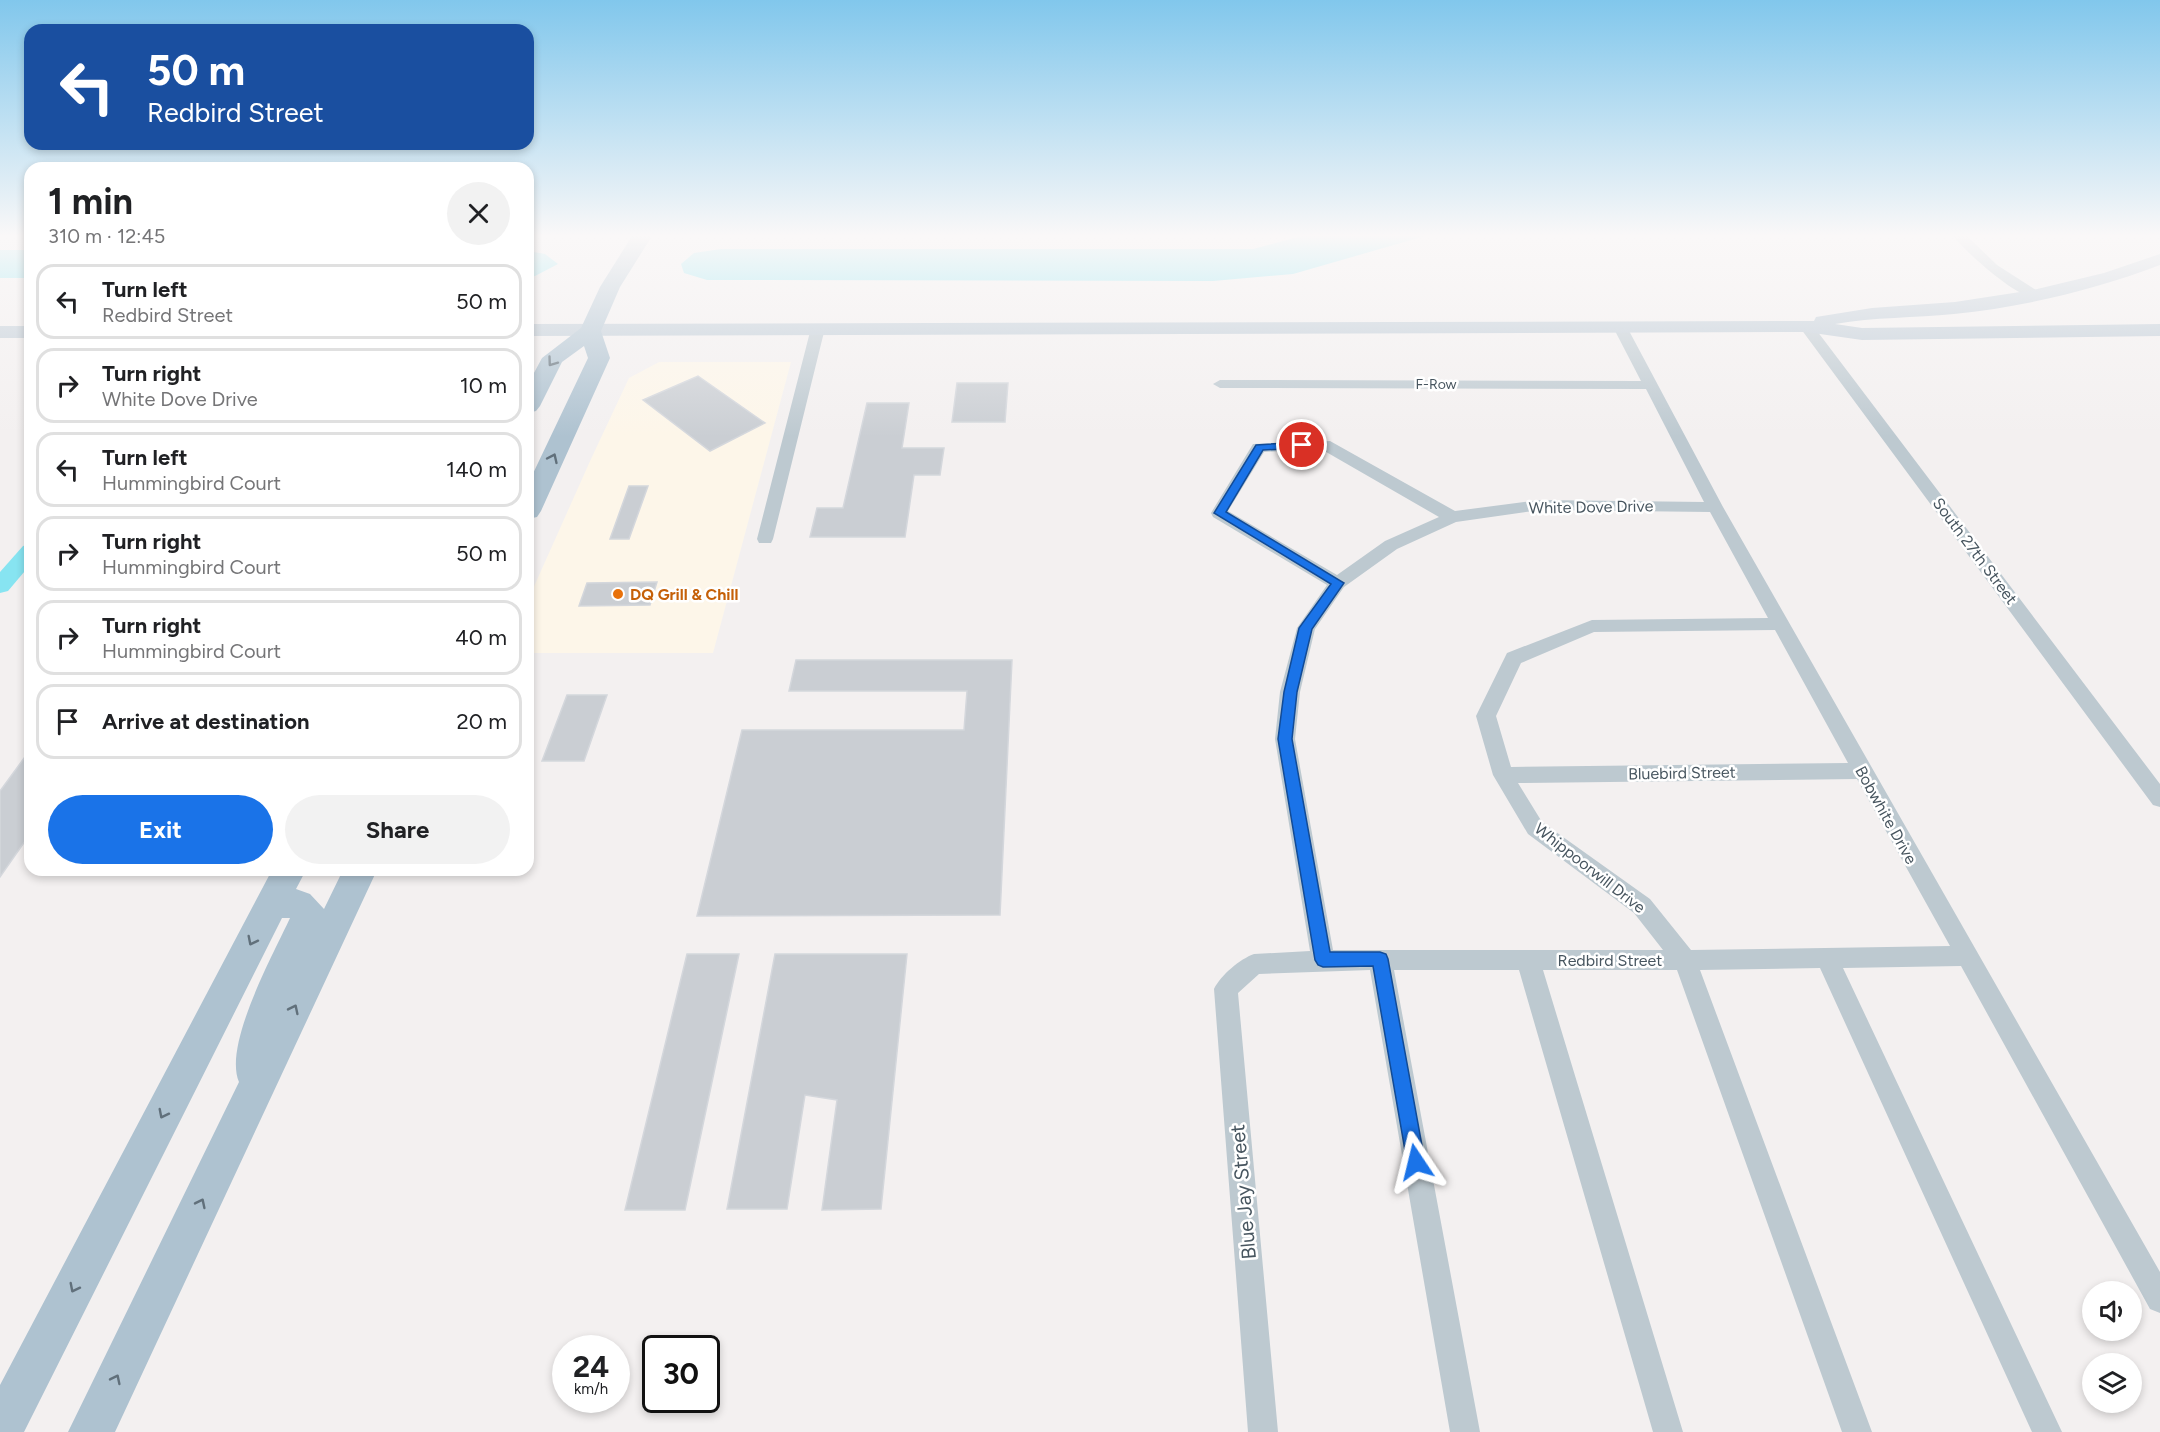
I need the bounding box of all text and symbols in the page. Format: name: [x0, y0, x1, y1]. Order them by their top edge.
text: 50 m: [147, 45, 245, 96]
icon: left: [48, 48, 126, 126]
text: Redbird Street: [147, 96, 324, 129]
text: 1 min: [48, 180, 133, 223]
button: close: [447, 182, 510, 245]
text: 310 m · 12:45: [48, 224, 165, 248]
text: Turn left: [102, 276, 188, 303]
icon: left: [51, 285, 84, 318]
text: 50 m: [456, 288, 507, 315]
text: Redbird Street: [102, 303, 233, 327]
one-way arrow: [548, 355, 559, 366]
text: Turn right: [102, 360, 201, 387]
icon: right: [51, 369, 84, 402]
text: 10 m: [460, 372, 507, 399]
street label: F-Row: [1415, 376, 1457, 393]
text: White Dove Drive: [102, 387, 258, 411]
pin: [1276, 419, 1327, 470]
icon: arrive: [1285, 428, 1318, 461]
text: Turn left: [102, 444, 188, 471]
icon: left: [51, 453, 84, 486]
one-way arrow: [545, 453, 557, 464]
text: 140 m: [446, 456, 507, 483]
text: Hummingbird Court: [102, 471, 281, 495]
street label: South 27th Street: [1929, 494, 2021, 608]
street label: White Dove Drive: [1529, 496, 1654, 518]
text: Turn right: [102, 528, 201, 555]
icon: right: [51, 537, 84, 570]
text: 50 m: [456, 540, 507, 567]
text: Hummingbird Court: [102, 555, 281, 579]
place label: DQ Grill & Chill: [630, 585, 738, 604]
marker: DQ Grill & Chill: [611, 587, 625, 601]
text: Turn right: [102, 612, 201, 639]
icon: right: [51, 621, 84, 654]
text: 40 m: [455, 624, 507, 651]
text: Hummingbird Court: [102, 639, 281, 663]
icon: arrive: [51, 705, 84, 738]
text: Arrive at destination: [102, 708, 310, 735]
text: 20 m: [456, 708, 507, 735]
street label: Bluebird Street: [1628, 763, 1736, 783]
street label: Bobwhite Drive: [1851, 763, 1921, 868]
button: Exit: [48, 795, 273, 864]
button: Share: [285, 795, 510, 864]
street label: Whippoorwill Drive: [1531, 819, 1649, 917]
one-way arrow: [248, 934, 260, 945]
street label: Redbird Street: [1558, 951, 1662, 970]
one-way arrow: [286, 1004, 298, 1015]
one-way arrow: [159, 1108, 170, 1118]
street label: Blue Jay Street: [1225, 1123, 1261, 1261]
position arrow: [1384, 1130, 1448, 1194]
one-way arrow: [193, 1199, 205, 1210]
one-way arrow: [70, 1281, 81, 1292]
map controls: [2082, 1281, 2142, 1413]
button: sound: [2082, 1281, 2142, 1341]
speed limit sign: 30: [642, 1335, 720, 1413]
text: 24: [573, 1348, 609, 1385]
button: layers: [2082, 1353, 2142, 1413]
one-way arrow: [109, 1375, 121, 1386]
text: km/h: [574, 1380, 608, 1398]

